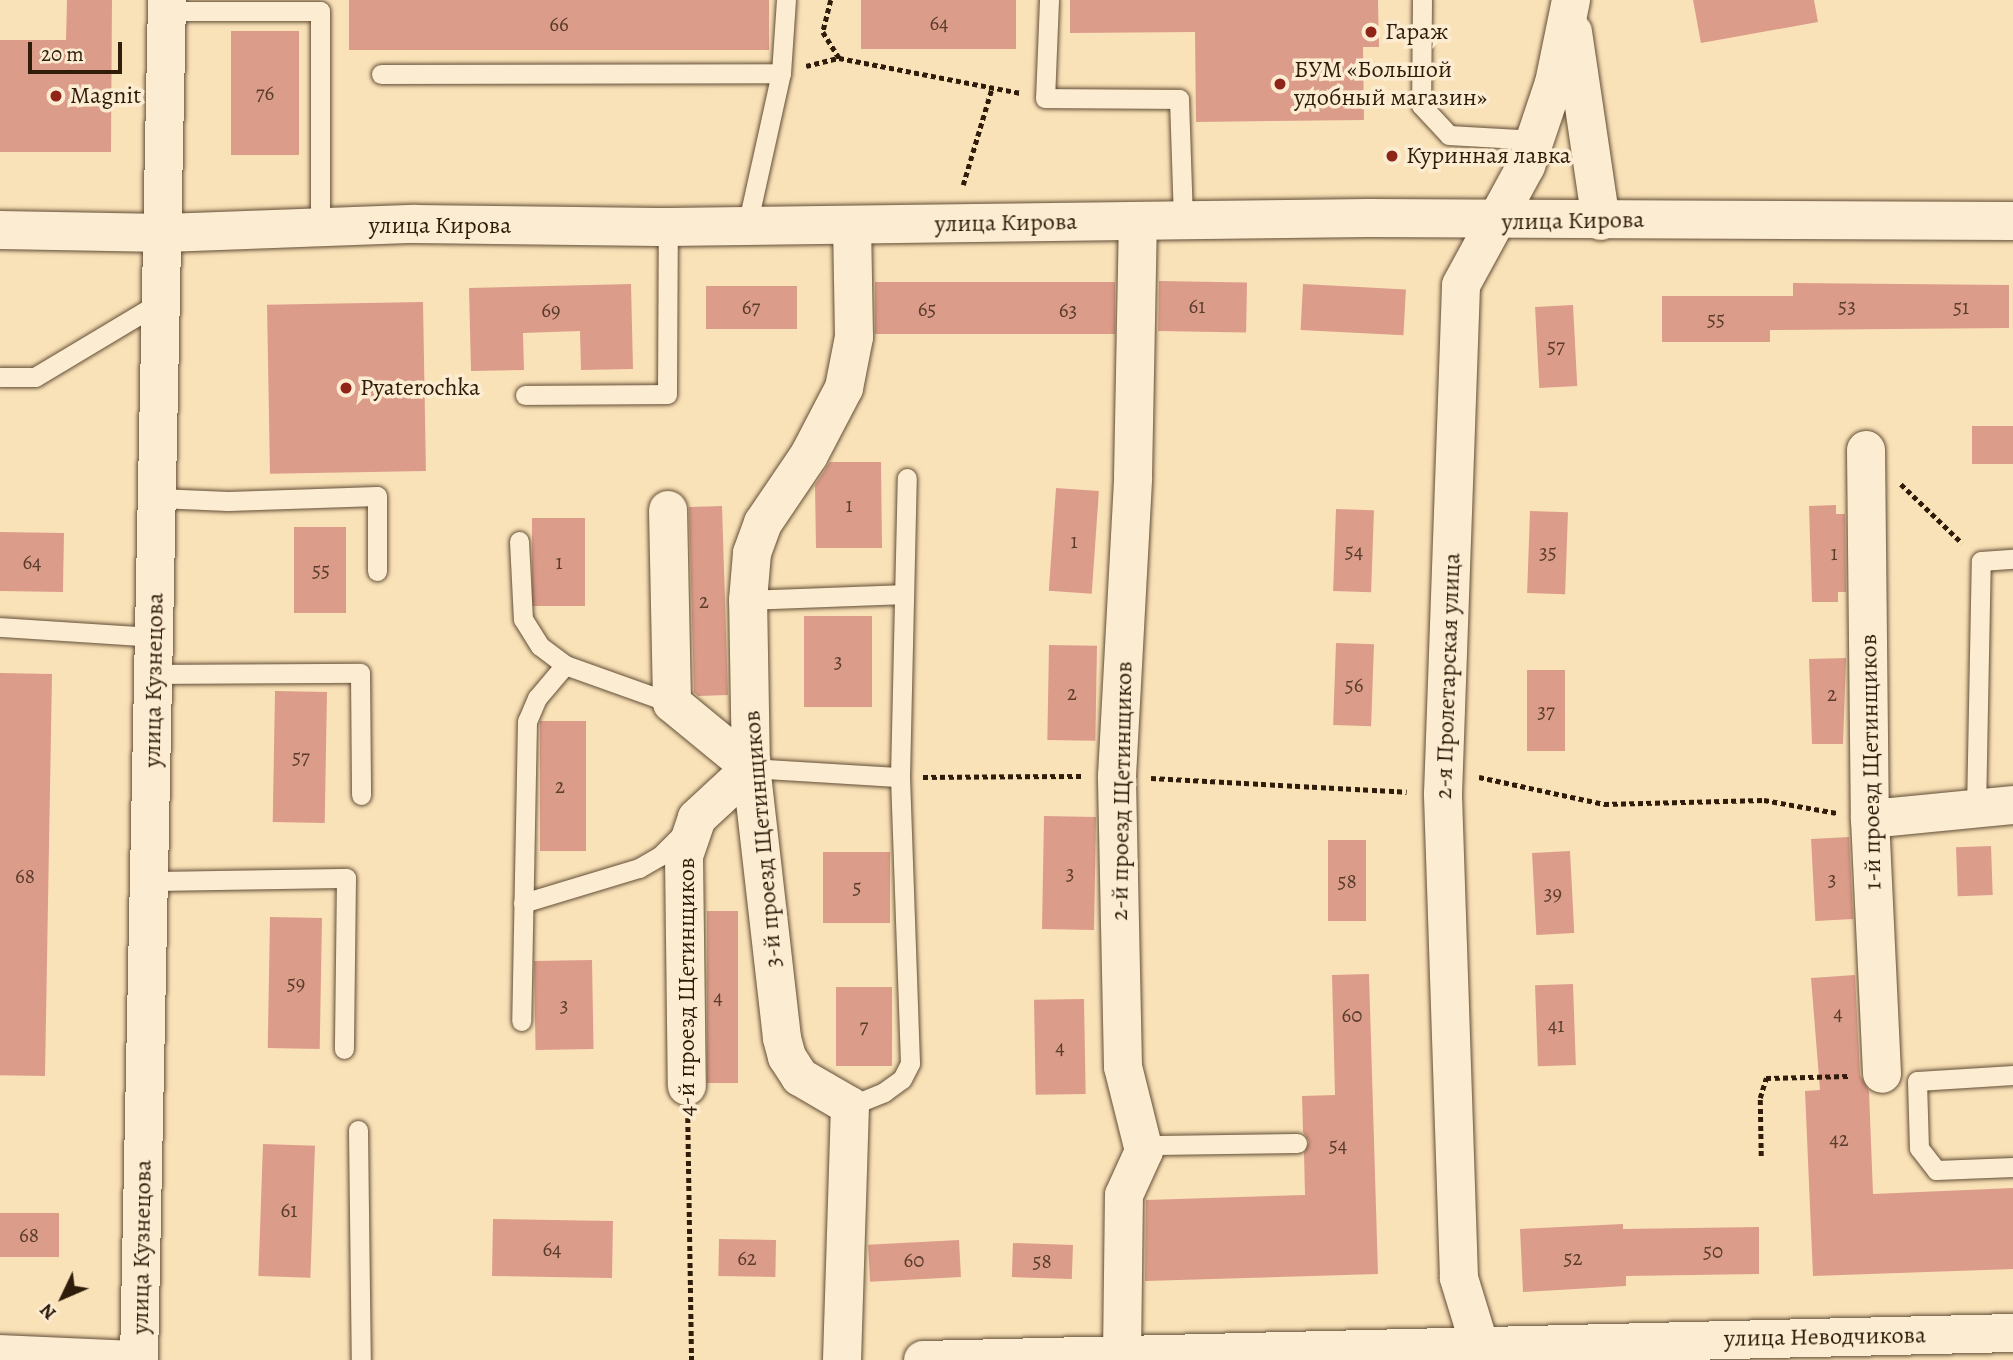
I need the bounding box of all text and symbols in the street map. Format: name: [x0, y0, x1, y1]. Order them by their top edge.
house number: 64: [929, 10, 949, 36]
house number: 66: [549, 11, 569, 37]
place label: Гараж: [1385, 18, 1448, 46]
marker: Гараж: [1363, 24, 1379, 40]
scale bar: [32, 28, 126, 72]
text: 20 m: [41, 40, 84, 68]
place label: БУМ «Большой удобный магазин»: [1294, 56, 1487, 112]
marker: БУМ «Большой удобный магазин»: [1272, 76, 1288, 92]
house number: 76: [256, 80, 274, 106]
place label: Magnit: [70, 82, 141, 110]
marker: Magnit: [48, 88, 64, 104]
place label: Куринная лавка: [1406, 142, 1571, 170]
marker: Куринная лавка: [1384, 148, 1400, 164]
street label: улица Кирова: [1501, 205, 1645, 237]
street label: улица Кирова: [934, 207, 1078, 239]
street label: улица Кирова: [369, 212, 511, 240]
house number: 61: [1189, 293, 1205, 319]
house number: 53: [1838, 293, 1856, 319]
house number: 67: [742, 294, 760, 320]
house number: 51: [1953, 294, 1969, 320]
house number: 65: [918, 296, 936, 322]
house number: 69: [541, 297, 561, 323]
house number: 63: [1059, 297, 1077, 323]
house number: 55: [1707, 306, 1725, 332]
house number: 57: [1547, 333, 1565, 359]
place label: Pyaterochka: [360, 374, 480, 402]
marker: Pyaterochka: [338, 380, 354, 396]
house number: 1: [845, 492, 853, 518]
house number: 1: [1070, 528, 1078, 554]
house number: 54: [1345, 538, 1363, 564]
house number: 35: [1539, 539, 1557, 565]
house number: 1: [1830, 540, 1838, 566]
house number: 64: [22, 549, 42, 575]
house number: 1: [555, 549, 563, 575]
street label: 2-я Пролетарская улица: [1429, 552, 1467, 800]
house number: 55: [312, 557, 330, 583]
house number: 2: [699, 588, 709, 614]
street label: улица Кузнецова: [138, 592, 170, 768]
street label: 1-й проезд Щетинщиков: [1854, 634, 1888, 890]
house number: 3: [834, 648, 842, 674]
street label: 2-й проезд Щетинщиков: [1105, 661, 1139, 921]
house number: 56: [1345, 672, 1363, 698]
house number: 2: [1067, 680, 1077, 706]
house number: 2: [1827, 681, 1837, 707]
house number: 37: [1537, 698, 1555, 724]
street label: 3-й проезд Щетинщиков: [737, 709, 789, 969]
house number: 57: [292, 744, 310, 770]
house number: 2: [555, 773, 565, 799]
street label: 4-й проезд Щетинщиков: [673, 858, 701, 1116]
house number: 3: [1066, 860, 1074, 886]
house number: 68: [15, 863, 35, 889]
house number: 3: [1828, 866, 1836, 892]
house number: 58: [1337, 868, 1357, 894]
house number: 5: [852, 874, 862, 900]
house number: 39: [1544, 880, 1562, 906]
house number: 59: [287, 970, 305, 996]
house number: 4: [713, 984, 723, 1010]
house number: 3: [560, 992, 568, 1018]
house number: 4: [1833, 1000, 1843, 1026]
house number: 60: [1342, 1002, 1362, 1028]
house number: 41: [1548, 1012, 1564, 1038]
house number: 7: [860, 1013, 868, 1039]
house number: 4: [1055, 1034, 1065, 1060]
house number: 42: [1829, 1126, 1849, 1152]
house number: 54: [1329, 1132, 1347, 1158]
street label: улица Кузнецова: [126, 1159, 158, 1335]
house number: 61: [281, 1197, 297, 1223]
house number: 68: [19, 1222, 39, 1248]
house number: 64: [542, 1236, 562, 1262]
house number: 50: [1703, 1238, 1723, 1264]
house number: 62: [737, 1245, 757, 1271]
house number: 52: [1563, 1245, 1583, 1271]
house number: 60: [904, 1247, 924, 1273]
house number: 58: [1032, 1248, 1052, 1274]
north arrow: [28, 1262, 98, 1332]
text: N: [34, 1298, 62, 1326]
street label: улица Неводчикова: [1724, 1321, 1926, 1353]

